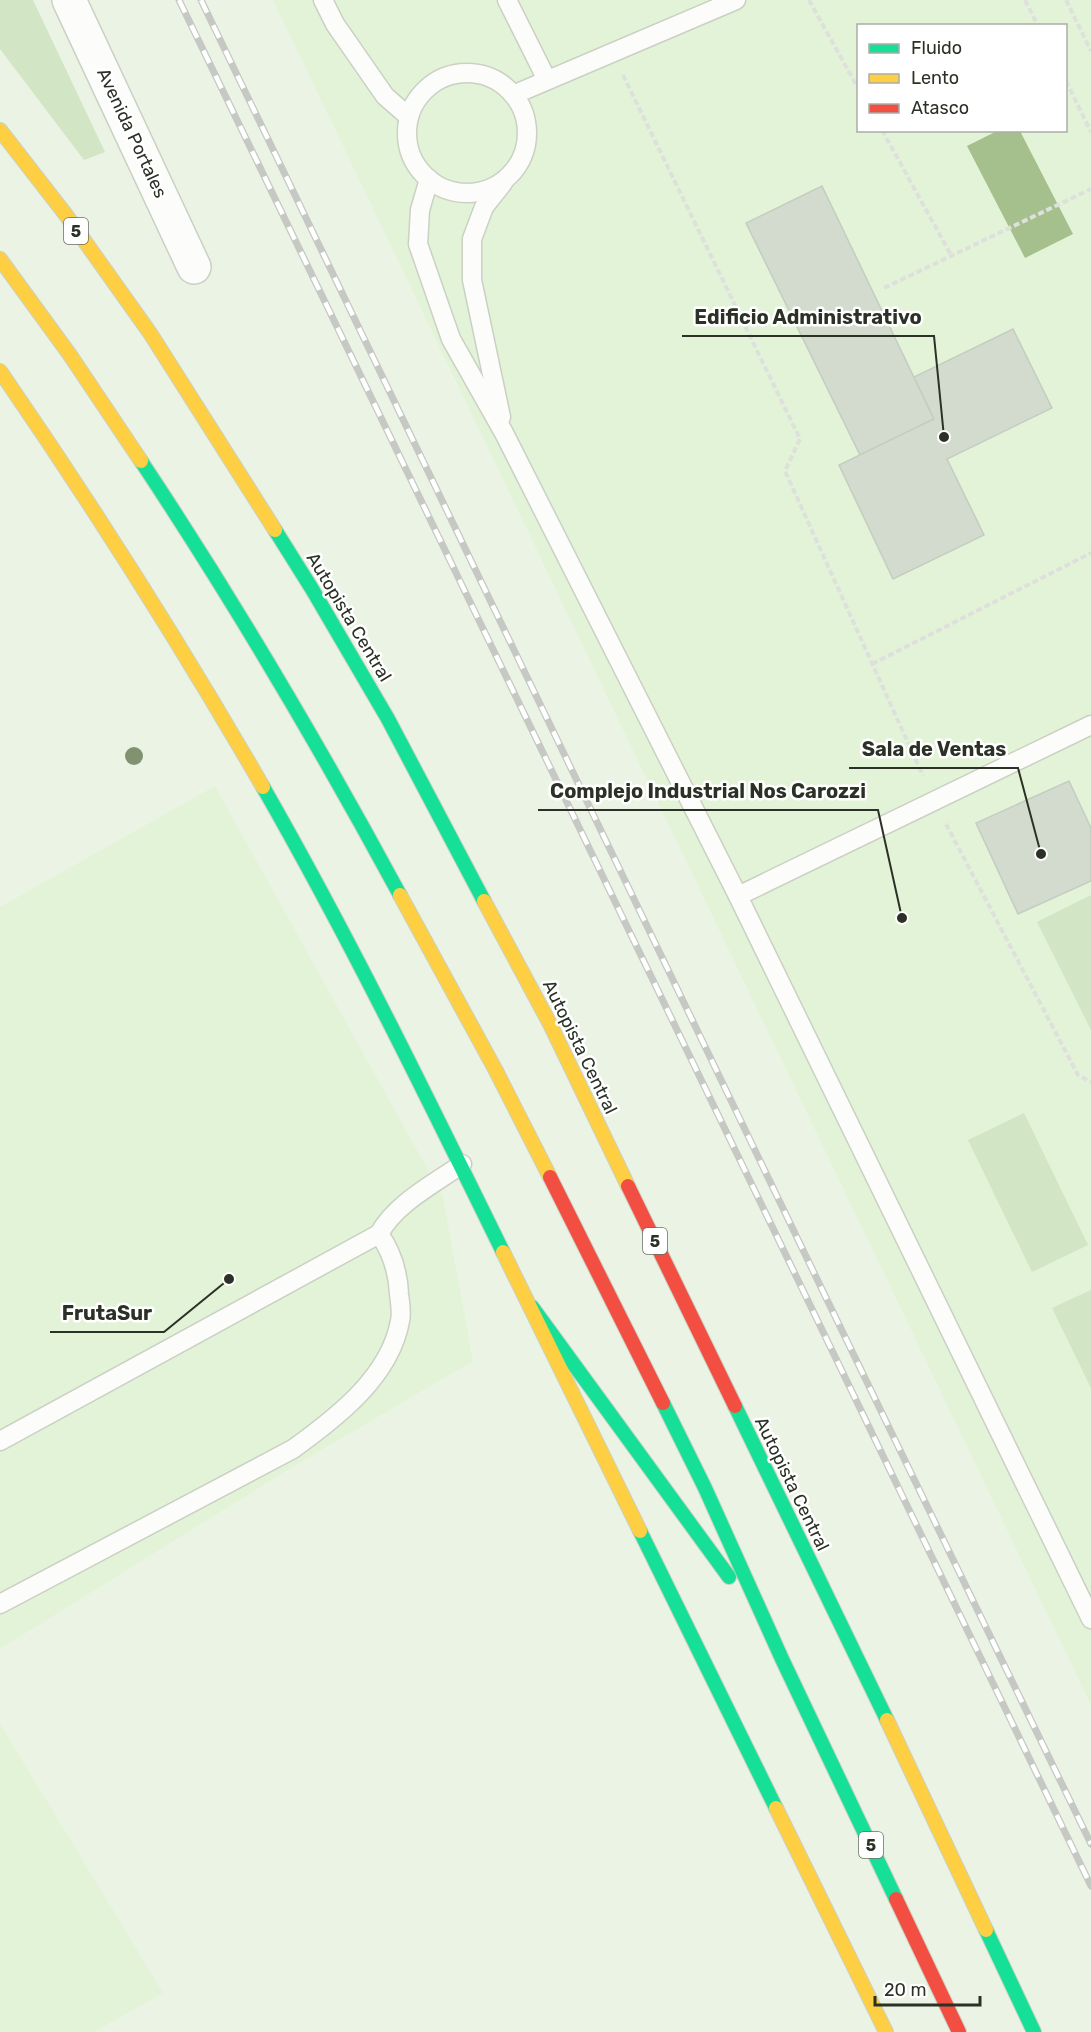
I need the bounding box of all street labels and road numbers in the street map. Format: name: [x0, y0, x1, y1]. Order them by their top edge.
street label: Avenida Portales: [92, 65, 172, 201]
road number: 5: [64, 218, 88, 244]
street label: Autopista Central: [302, 548, 396, 686]
street label: Autopista Central: [538, 976, 622, 1118]
road number: 5: [643, 1228, 667, 1254]
street label: Autopista Central: [750, 1413, 834, 1555]
road number: 5: [859, 1832, 883, 1858]

